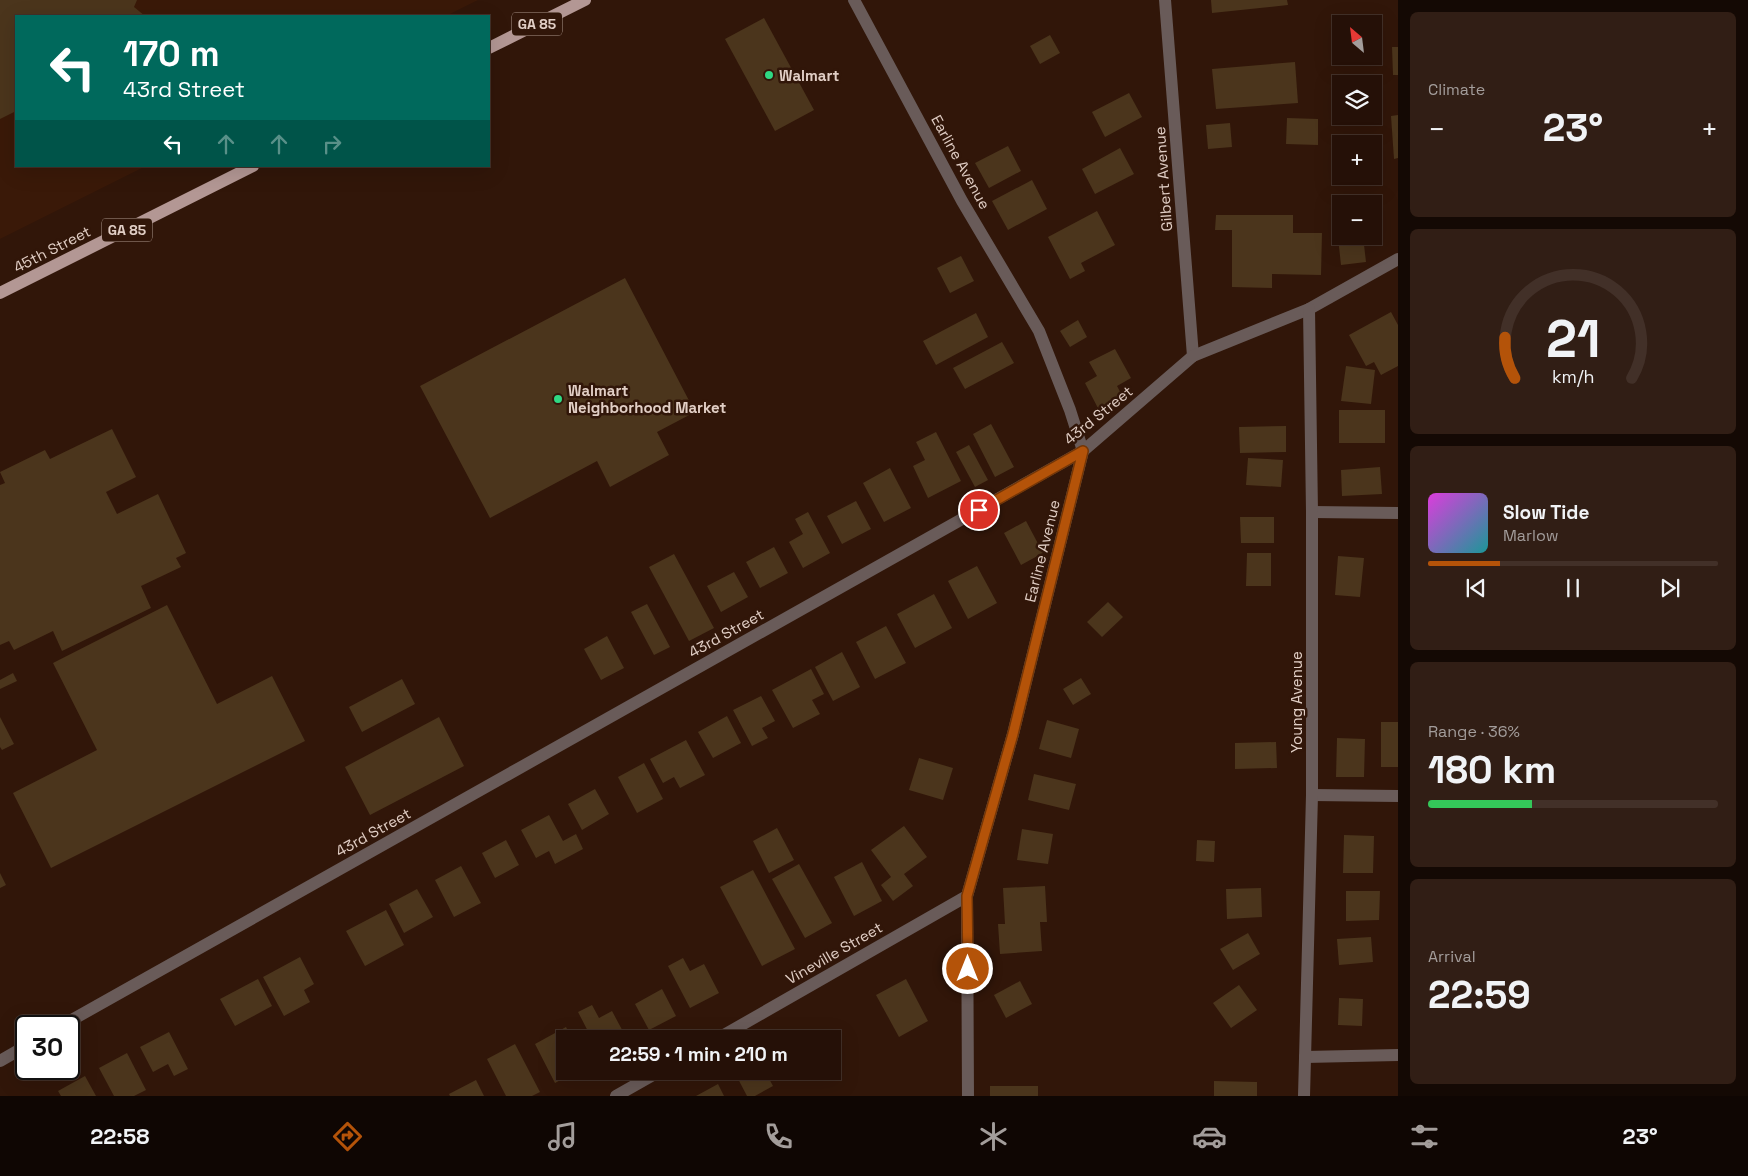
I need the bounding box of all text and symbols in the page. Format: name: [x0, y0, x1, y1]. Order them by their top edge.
road number: GA 85: [512, 12, 562, 36]
north arrow: [1332, 15, 1382, 65]
map controls: [1332, 15, 1382, 245]
text: 170 m: [123, 32, 220, 76]
icon: left: [40, 35, 105, 100]
place label: Walmart: [779, 66, 839, 85]
marker: Walmart: [763, 69, 775, 81]
text: 43rd Street: [123, 75, 245, 103]
button: layers: [1332, 75, 1382, 125]
text: Climate: [1428, 79, 1485, 100]
text: 23°: [1543, 104, 1603, 152]
text: −: [1428, 111, 1445, 147]
text: +: [1701, 111, 1718, 147]
street label: Earline Avenue: [927, 112, 995, 213]
street label: Gilbert Avenue: [1150, 126, 1176, 232]
icon: left: [159, 130, 187, 158]
icon: ahead: [212, 130, 240, 158]
icon: ahead: [265, 130, 293, 158]
icon: right: [318, 130, 346, 158]
button: +: [1332, 135, 1382, 185]
button: −: [1332, 195, 1382, 245]
road number: GA 85: [102, 218, 152, 242]
street label: 45th Street: [10, 221, 94, 277]
text: 21: [1546, 306, 1600, 372]
text: km/h: [1552, 365, 1594, 388]
place label: Walmart Neighborhood Market: [568, 381, 726, 417]
street label: 43rd Street: [1060, 381, 1136, 449]
marker: Walmart Neighborhood Market: [552, 393, 564, 405]
pin: [958, 489, 1000, 531]
icon: arrive: [965, 496, 993, 524]
street label: Earline Avenue: [1020, 498, 1064, 604]
text: Slow Tide: [1503, 500, 1589, 525]
text: Marlow: [1503, 525, 1559, 546]
icon: previous: [1462, 574, 1490, 602]
icon: pause: [1559, 574, 1587, 602]
icon: next: [1656, 574, 1684, 602]
street label: 43rd Street: [685, 604, 767, 661]
street label: Young Avenue: [1287, 651, 1306, 753]
text: Range · 36%: [1428, 721, 1520, 742]
text: 180 km: [1428, 746, 1556, 794]
street label: 43rd Street: [332, 803, 414, 860]
street label: Vineville Street: [782, 918, 886, 988]
position arrow: [941, 942, 993, 994]
text: Arrival: [1428, 946, 1476, 967]
text: 22:59: [1428, 971, 1531, 1019]
speed limit sign: 30: [15, 1015, 80, 1080]
text: 22:59 · 1 min · 210 m: [609, 1042, 788, 1067]
icon: directions: [330, 1119, 365, 1154]
icon: music: [545, 1119, 580, 1154]
icon: phone: [761, 1119, 796, 1154]
icon: climate: [976, 1119, 1011, 1154]
icon: car: [1192, 1119, 1227, 1154]
icon: filters: [1407, 1119, 1442, 1154]
text: 22:58: [90, 1122, 149, 1150]
text: 23°: [1623, 1122, 1658, 1150]

